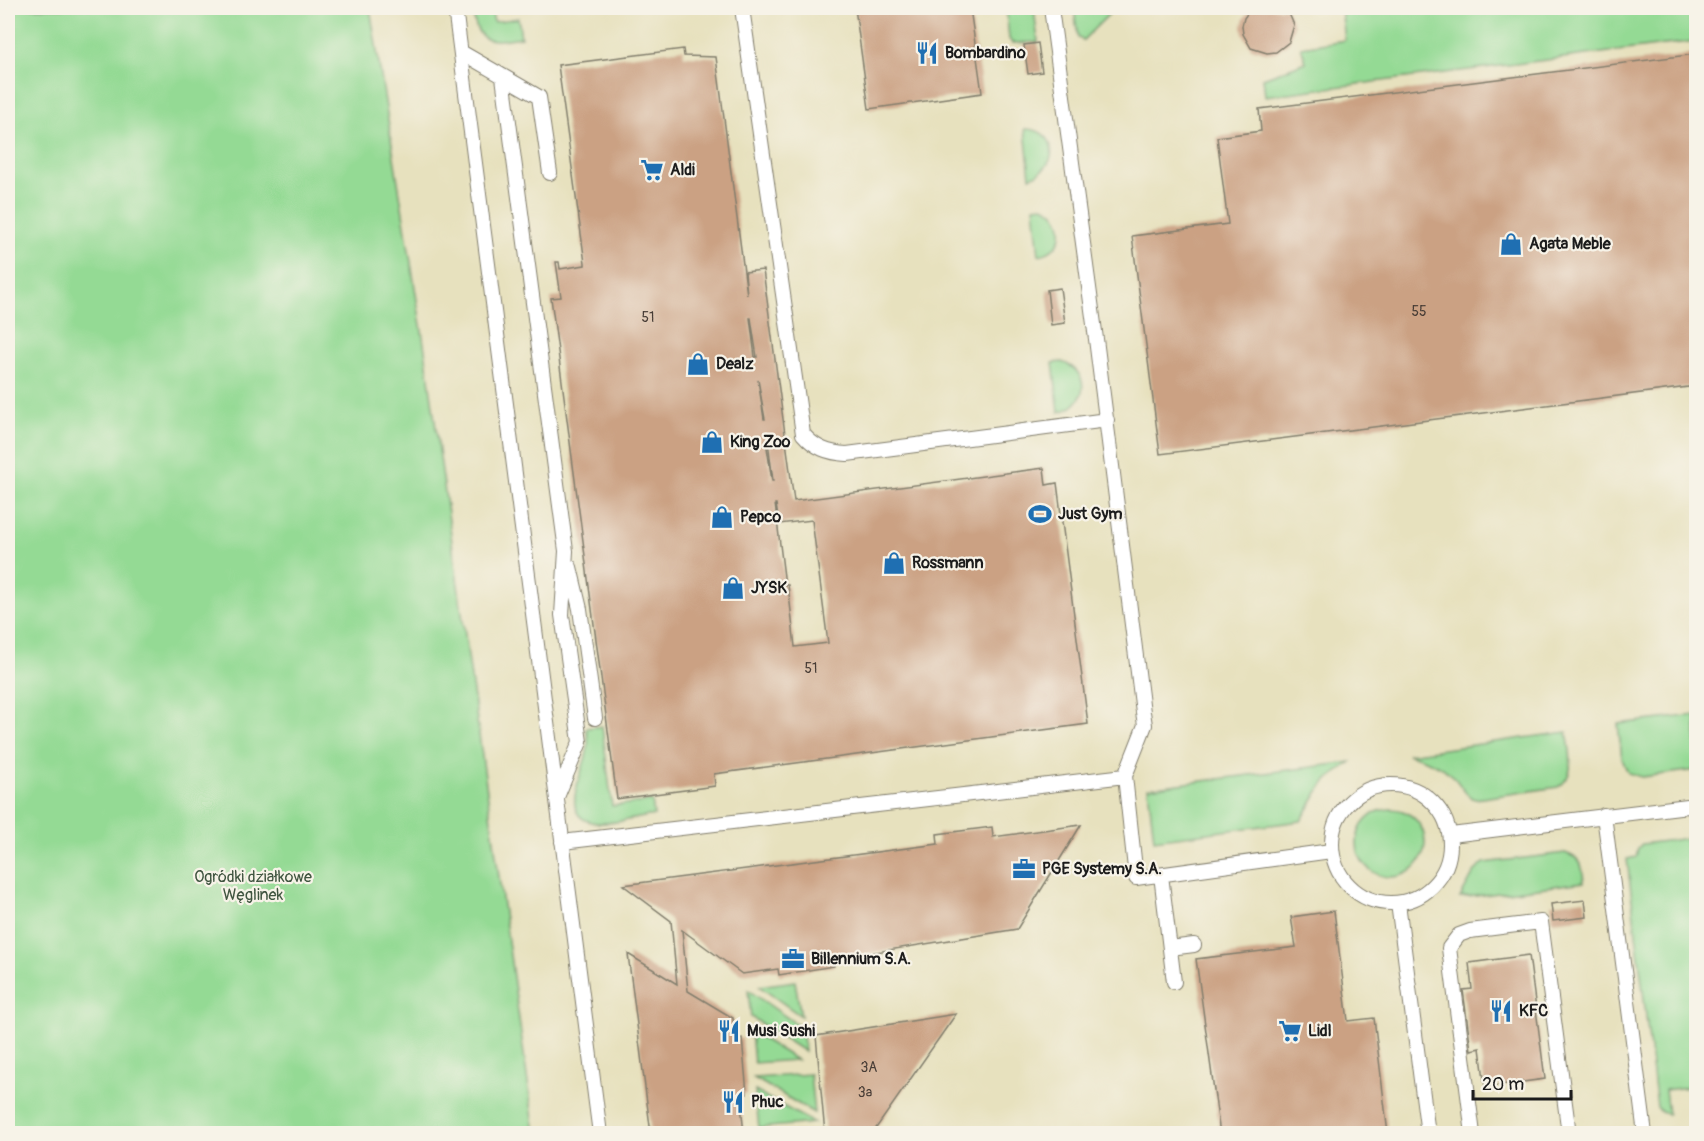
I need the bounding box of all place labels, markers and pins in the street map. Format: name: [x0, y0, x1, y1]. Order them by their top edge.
restaurant icon: Bombardino: [914, 40, 940, 66]
place label: Bombardino: [945, 43, 1026, 63]
supermarket icon: Aldi: [639, 157, 665, 183]
place label: Aldi: [670, 160, 695, 180]
shop icon: Agata Meble: [1498, 231, 1524, 257]
place label: Agata Meble: [1529, 234, 1612, 254]
shop icon: Dealz: [685, 351, 711, 377]
place label: Dealz: [716, 354, 754, 374]
shop icon: King Zoo: [699, 429, 725, 455]
place label: King Zoo: [730, 432, 791, 452]
sports icon: Just Gym: [1027, 501, 1053, 527]
shop icon: Pepco: [709, 504, 735, 530]
place label: Just Gym: [1058, 504, 1122, 524]
place label: Pepco: [740, 507, 781, 527]
shop icon: Rossmann: [881, 550, 907, 576]
place label: Rossmann: [912, 553, 983, 573]
shop icon: JYSK: [720, 575, 746, 601]
place label: JYSK: [751, 578, 787, 598]
office icon: PGE Systemy S.A.: [1011, 856, 1037, 882]
place label: PGE Systemy S.A.: [1042, 859, 1162, 879]
office icon: Billennium S.A.: [780, 946, 806, 972]
place label: Billennium S.A.: [811, 949, 911, 969]
restaurant icon: KFC: [1488, 998, 1514, 1024]
place label: KFC: [1519, 1001, 1548, 1021]
restaurant icon: Musi Sushi: [716, 1018, 742, 1044]
supermarket icon: Lidl: [1277, 1018, 1303, 1044]
place label: Musi Sushi: [747, 1021, 815, 1041]
place label: Lidl: [1308, 1021, 1332, 1041]
restaurant icon: Phuc: [720, 1089, 746, 1115]
place label: Phuc: [751, 1092, 784, 1112]

